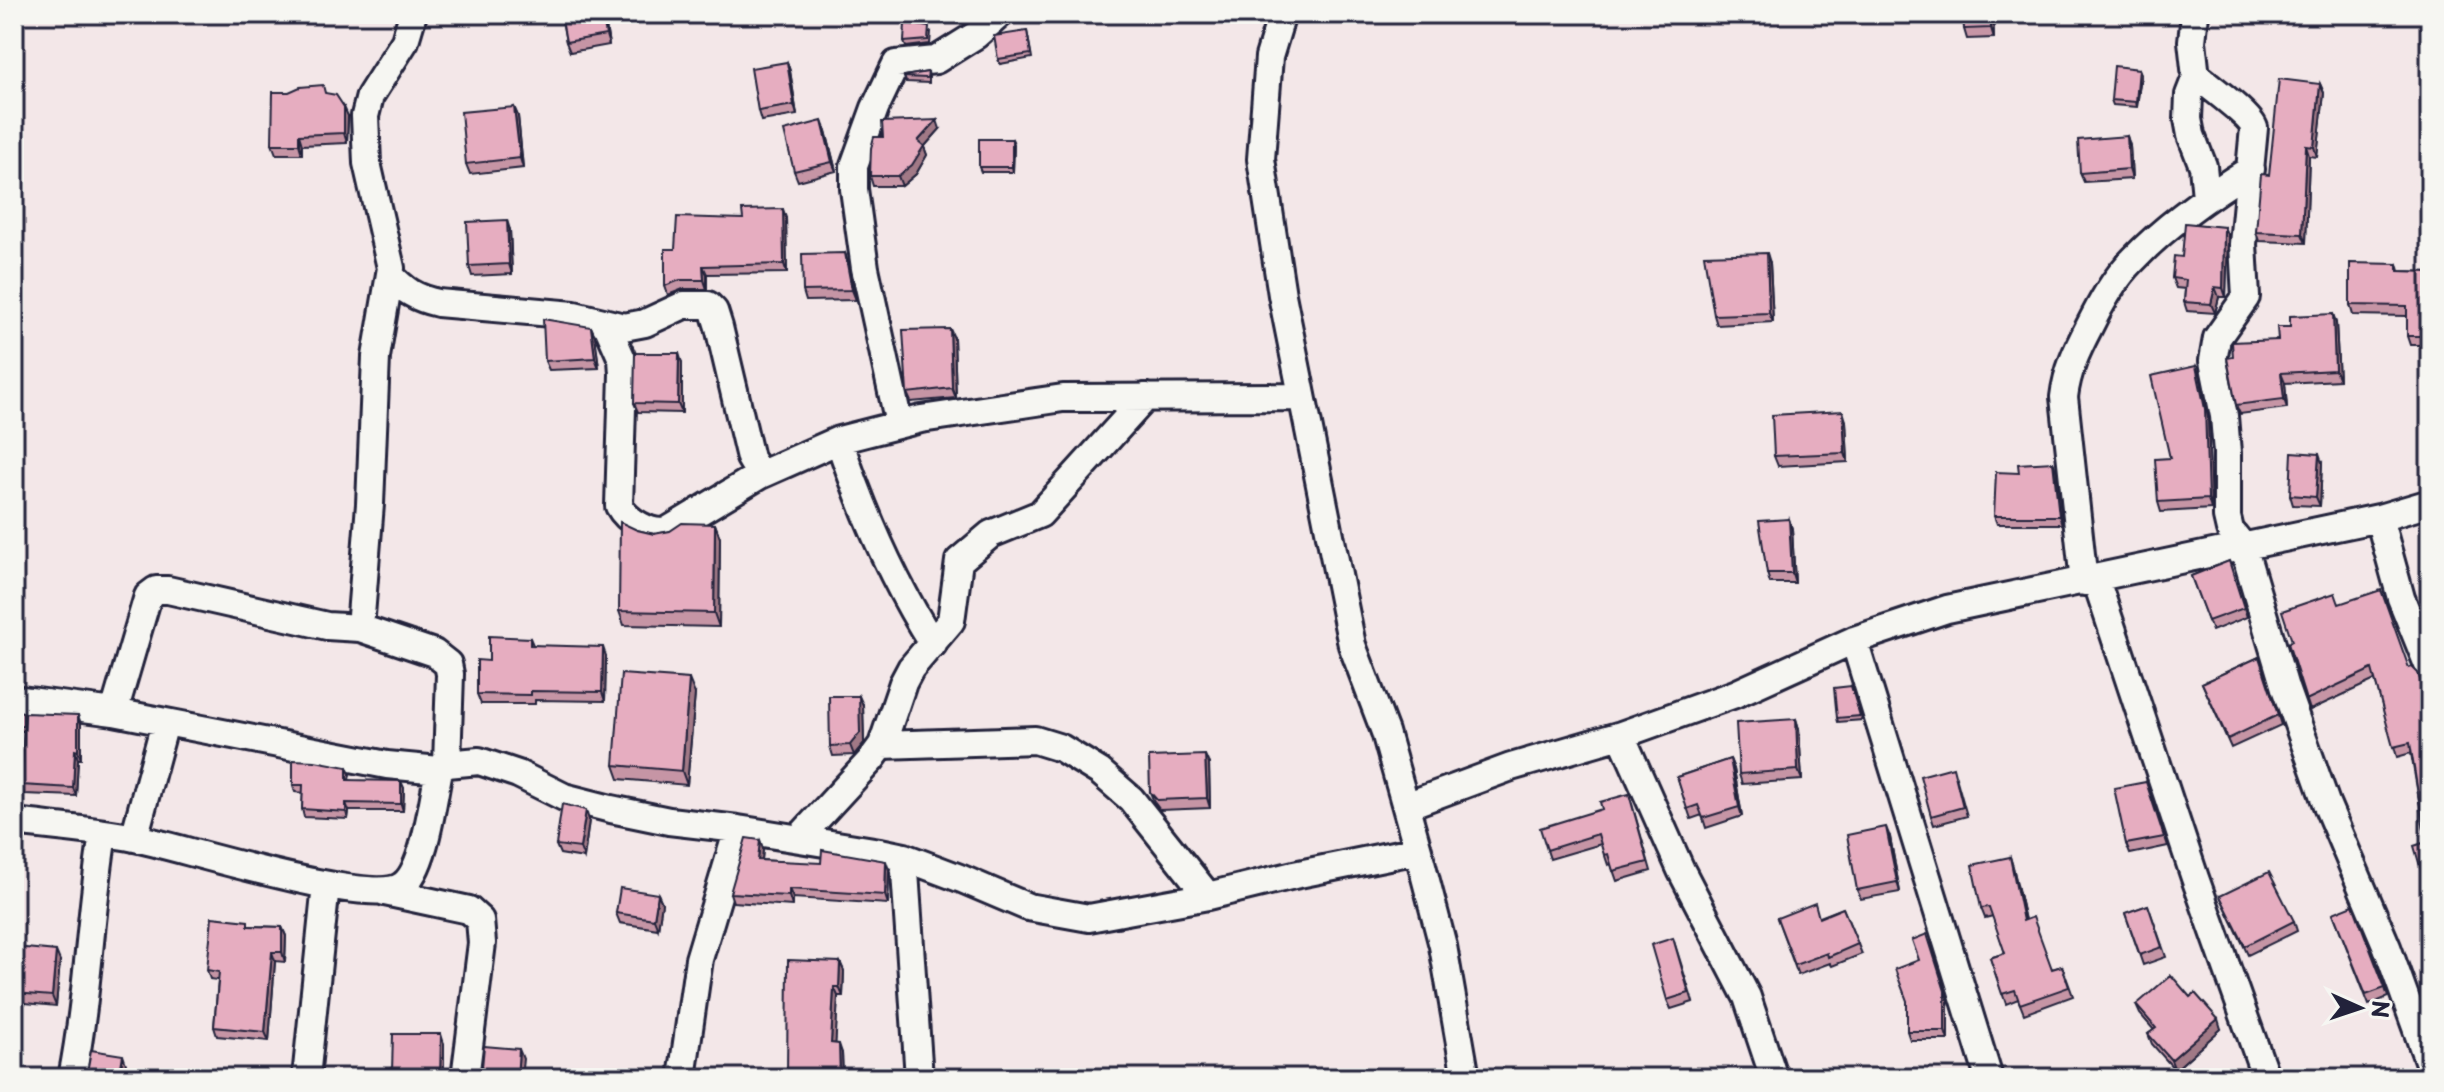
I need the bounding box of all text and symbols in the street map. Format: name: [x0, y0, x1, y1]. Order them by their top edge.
north arrow: [2320, 968, 2400, 1048]
text: N: [2365, 1000, 2398, 1019]

